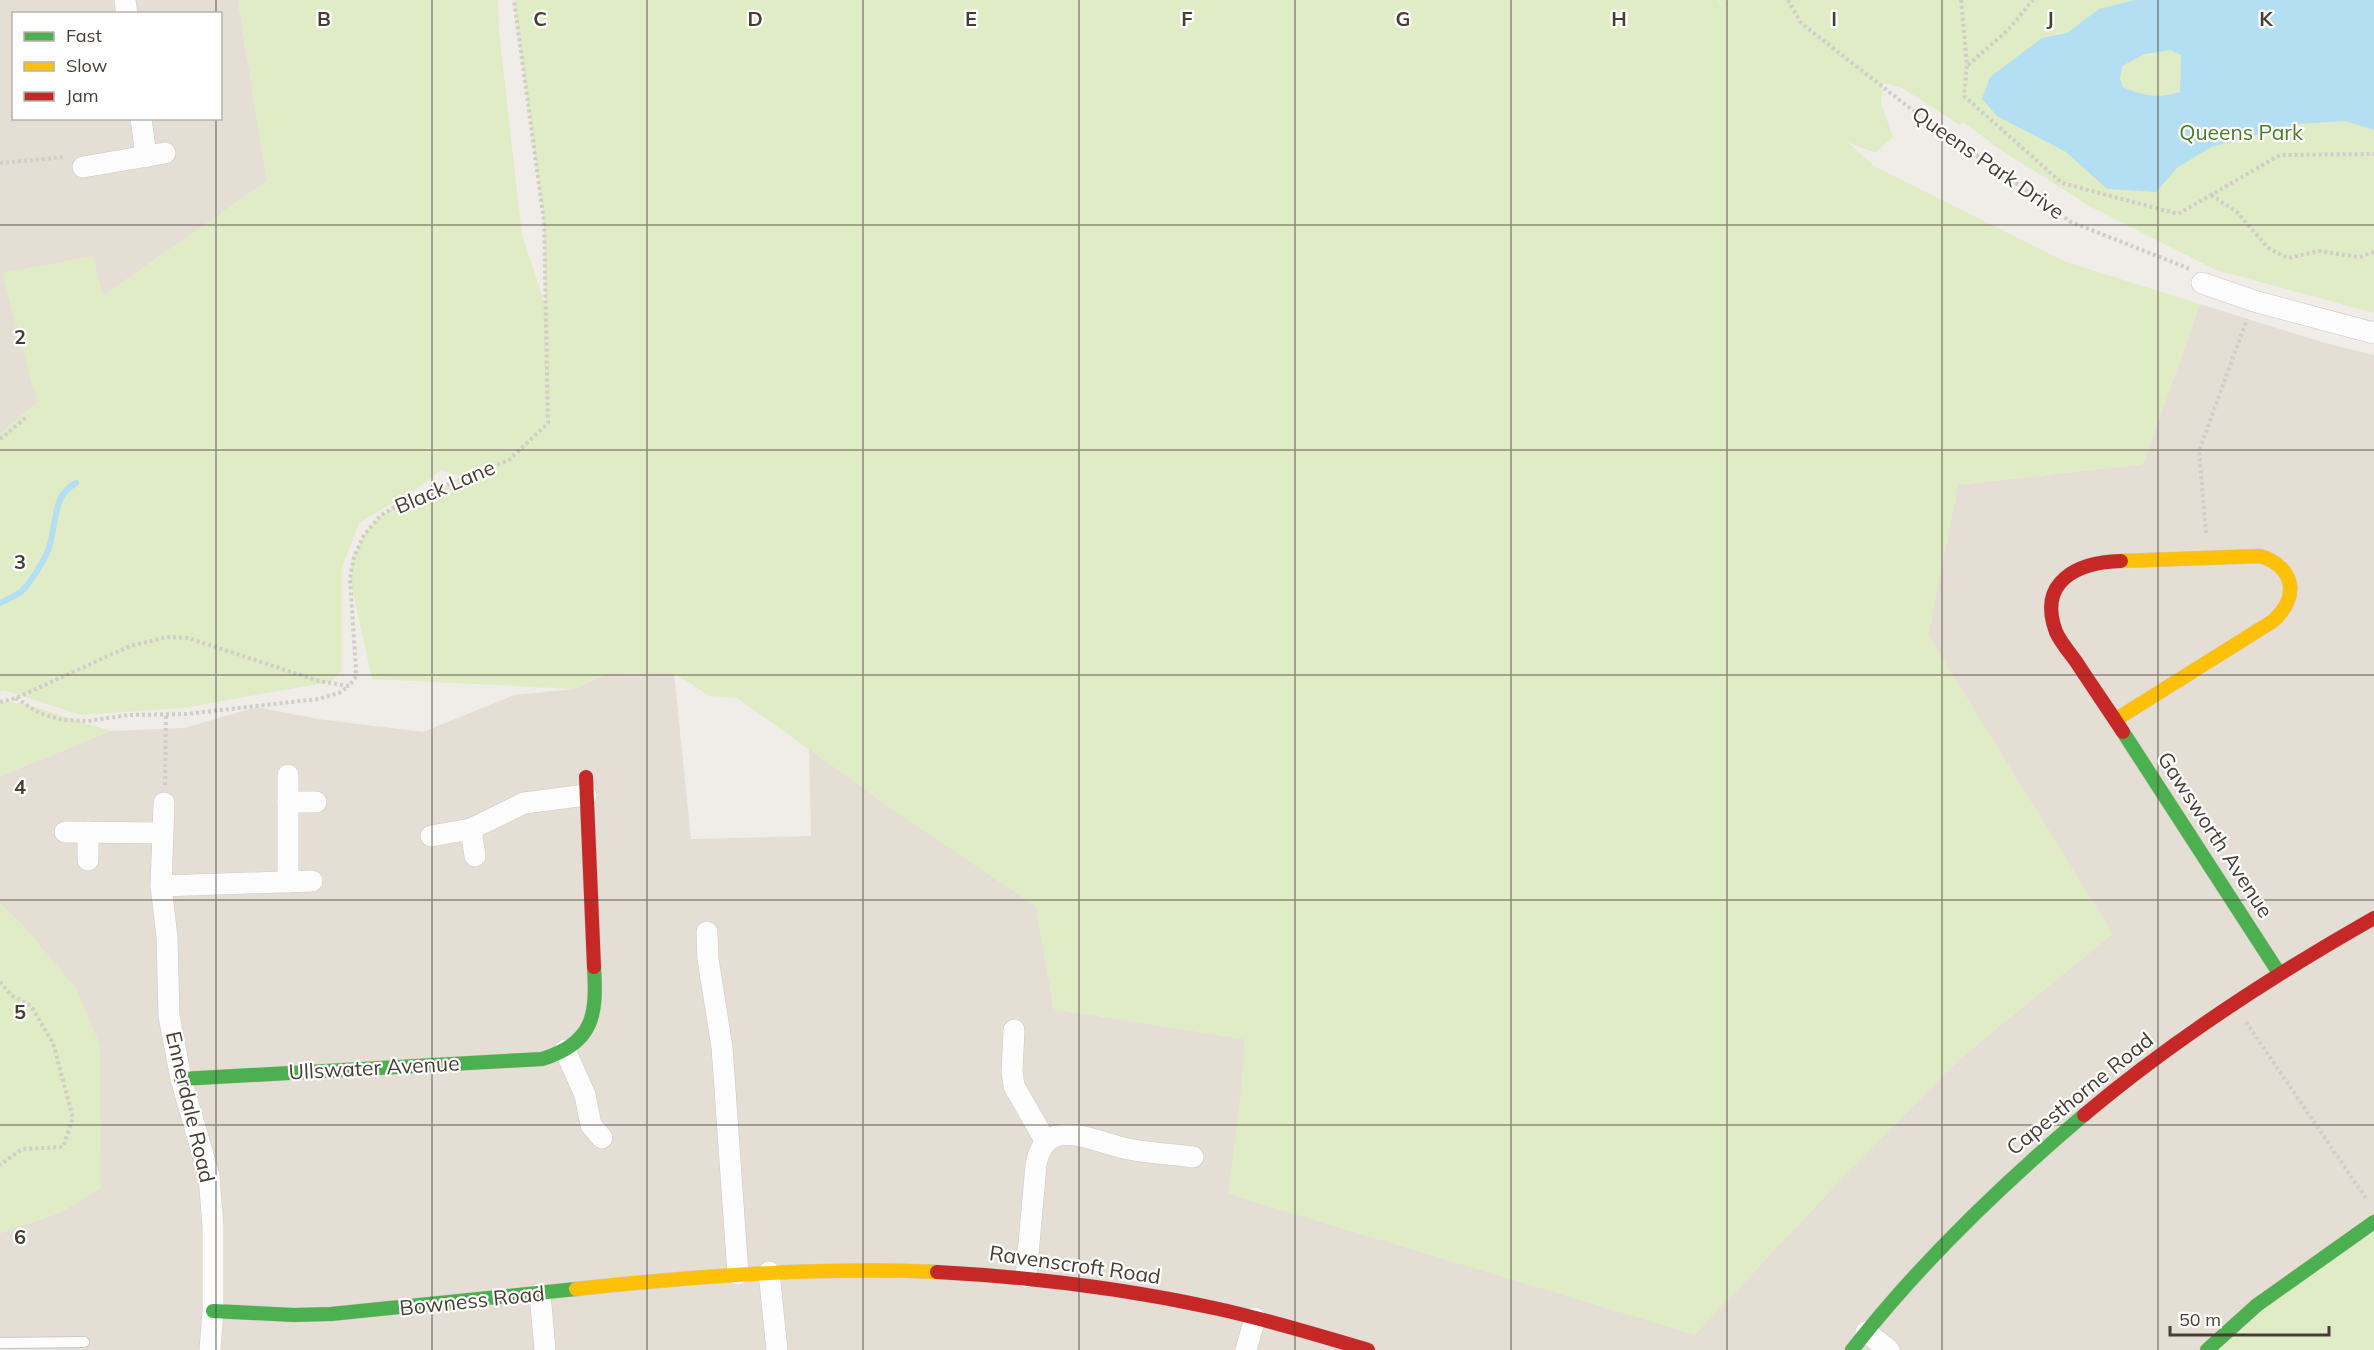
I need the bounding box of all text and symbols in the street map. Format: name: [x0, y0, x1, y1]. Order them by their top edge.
text: B: [317, 6, 331, 31]
text: C: [533, 6, 547, 31]
text: D: [747, 6, 763, 31]
text: E: [965, 6, 977, 31]
text: F: [1181, 6, 1193, 31]
text: G: [1396, 6, 1410, 31]
text: H: [1611, 6, 1627, 31]
text: I: [1831, 6, 1837, 31]
text: J: [2046, 6, 2054, 31]
text: K: [2259, 6, 2273, 31]
legend: [12, 12, 222, 120]
text: Fast: [66, 24, 102, 47]
text: Slow: [66, 54, 108, 77]
text: Jam: [66, 84, 99, 107]
street label: Queens Park Drive: [1907, 100, 2070, 224]
park label: Queens Park: [2179, 119, 2303, 145]
text: 2: [14, 324, 26, 349]
street label: Black Lane: [391, 453, 499, 519]
text: 3: [14, 549, 26, 574]
street label: Gawsworth Avenue: [2152, 747, 2279, 922]
text: 4: [14, 774, 26, 799]
text: 5: [14, 999, 26, 1024]
street label: Capesthorne Road: [2001, 1026, 2158, 1160]
street label: Ennerdale Road: [161, 1029, 221, 1185]
street label: Ullswater Avenue: [288, 1050, 460, 1084]
text: 6: [14, 1224, 26, 1249]
street label: Ravenscroft Road: [988, 1239, 1163, 1289]
street label: Bowness Road: [398, 1279, 546, 1321]
scale bar: [2170, 1299, 2329, 1337]
text: 50 m: [2179, 1308, 2221, 1331]

